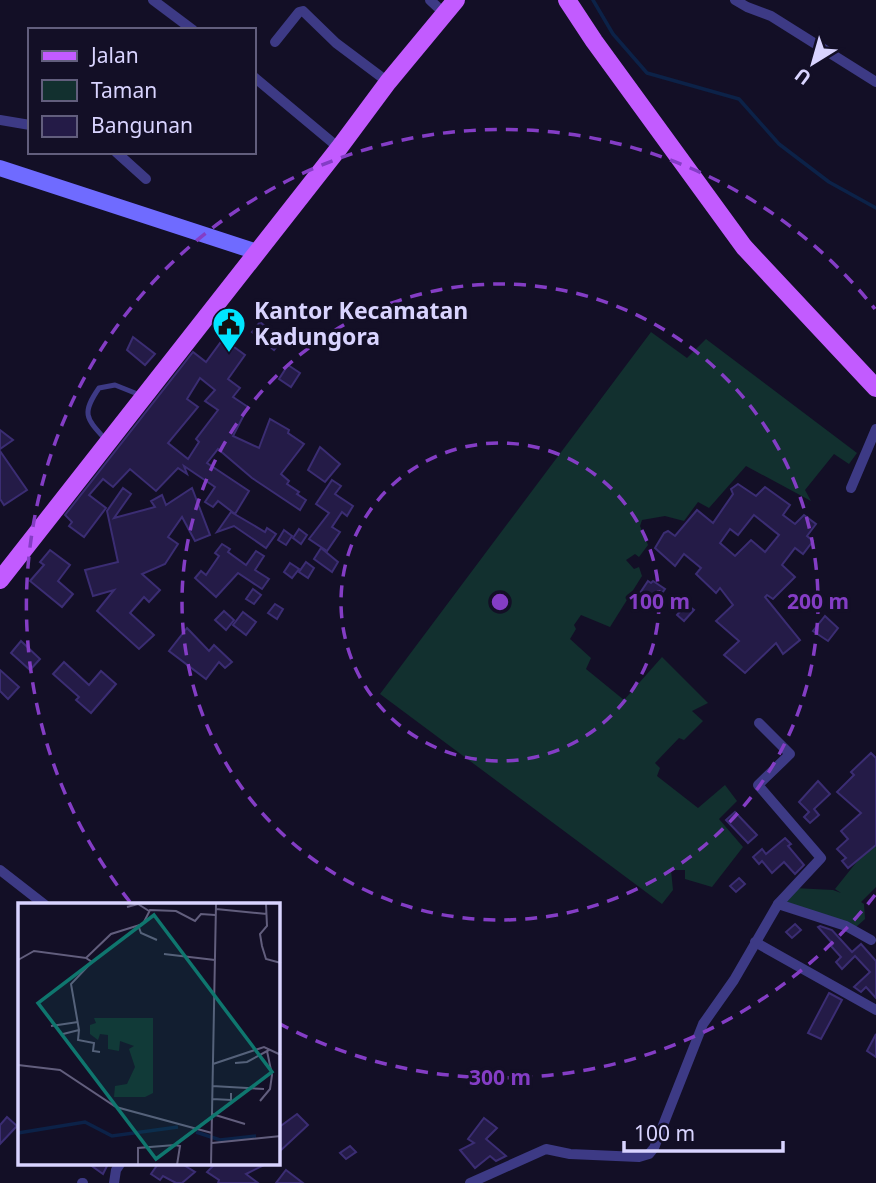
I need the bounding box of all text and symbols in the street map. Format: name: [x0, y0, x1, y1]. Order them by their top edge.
legend: [28, 28, 256, 154]
north arrow: [778, 28, 848, 98]
text: Jalan: [89, 41, 139, 69]
text: U: [789, 62, 816, 91]
text: Taman: [91, 76, 157, 104]
text: Bangunan: [91, 111, 193, 139]
place label: Kantor Kecamatan Kadungora: [254, 294, 468, 352]
public building icon: Kantor Kecamatan Kadungora: [210, 305, 248, 354]
text: 100 m: [628, 587, 690, 615]
text: 200 m: [787, 587, 849, 615]
centre of rings: [488, 590, 512, 614]
inset map: [18, 903, 280, 1166]
text: 300 m: [469, 1063, 531, 1091]
scale bar: [624, 1110, 783, 1154]
text: 100 m: [634, 1119, 695, 1147]

